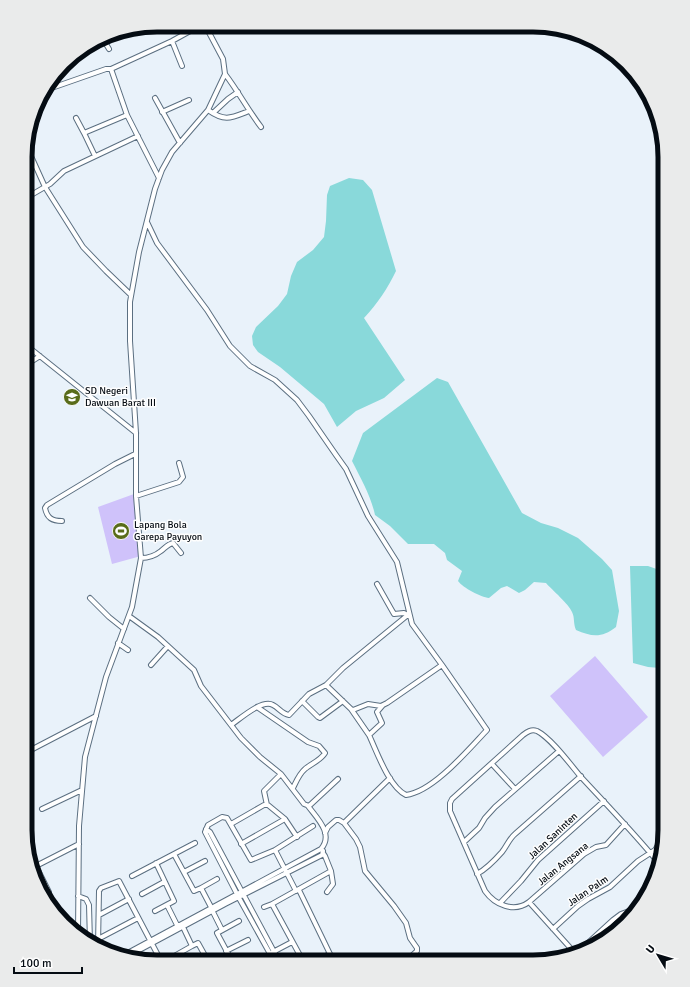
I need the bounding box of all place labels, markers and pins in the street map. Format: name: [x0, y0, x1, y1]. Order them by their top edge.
place label: SD Negeri Dawuan Barat III: [85, 385, 156, 409]
school or university icon: SD Negeri Dawuan Barat III: [62, 387, 82, 407]
place label: Lapang Bola Garepa Payuyon: [134, 519, 202, 543]
sports icon: Lapang Bola Garepa Payuyon: [111, 521, 131, 541]

